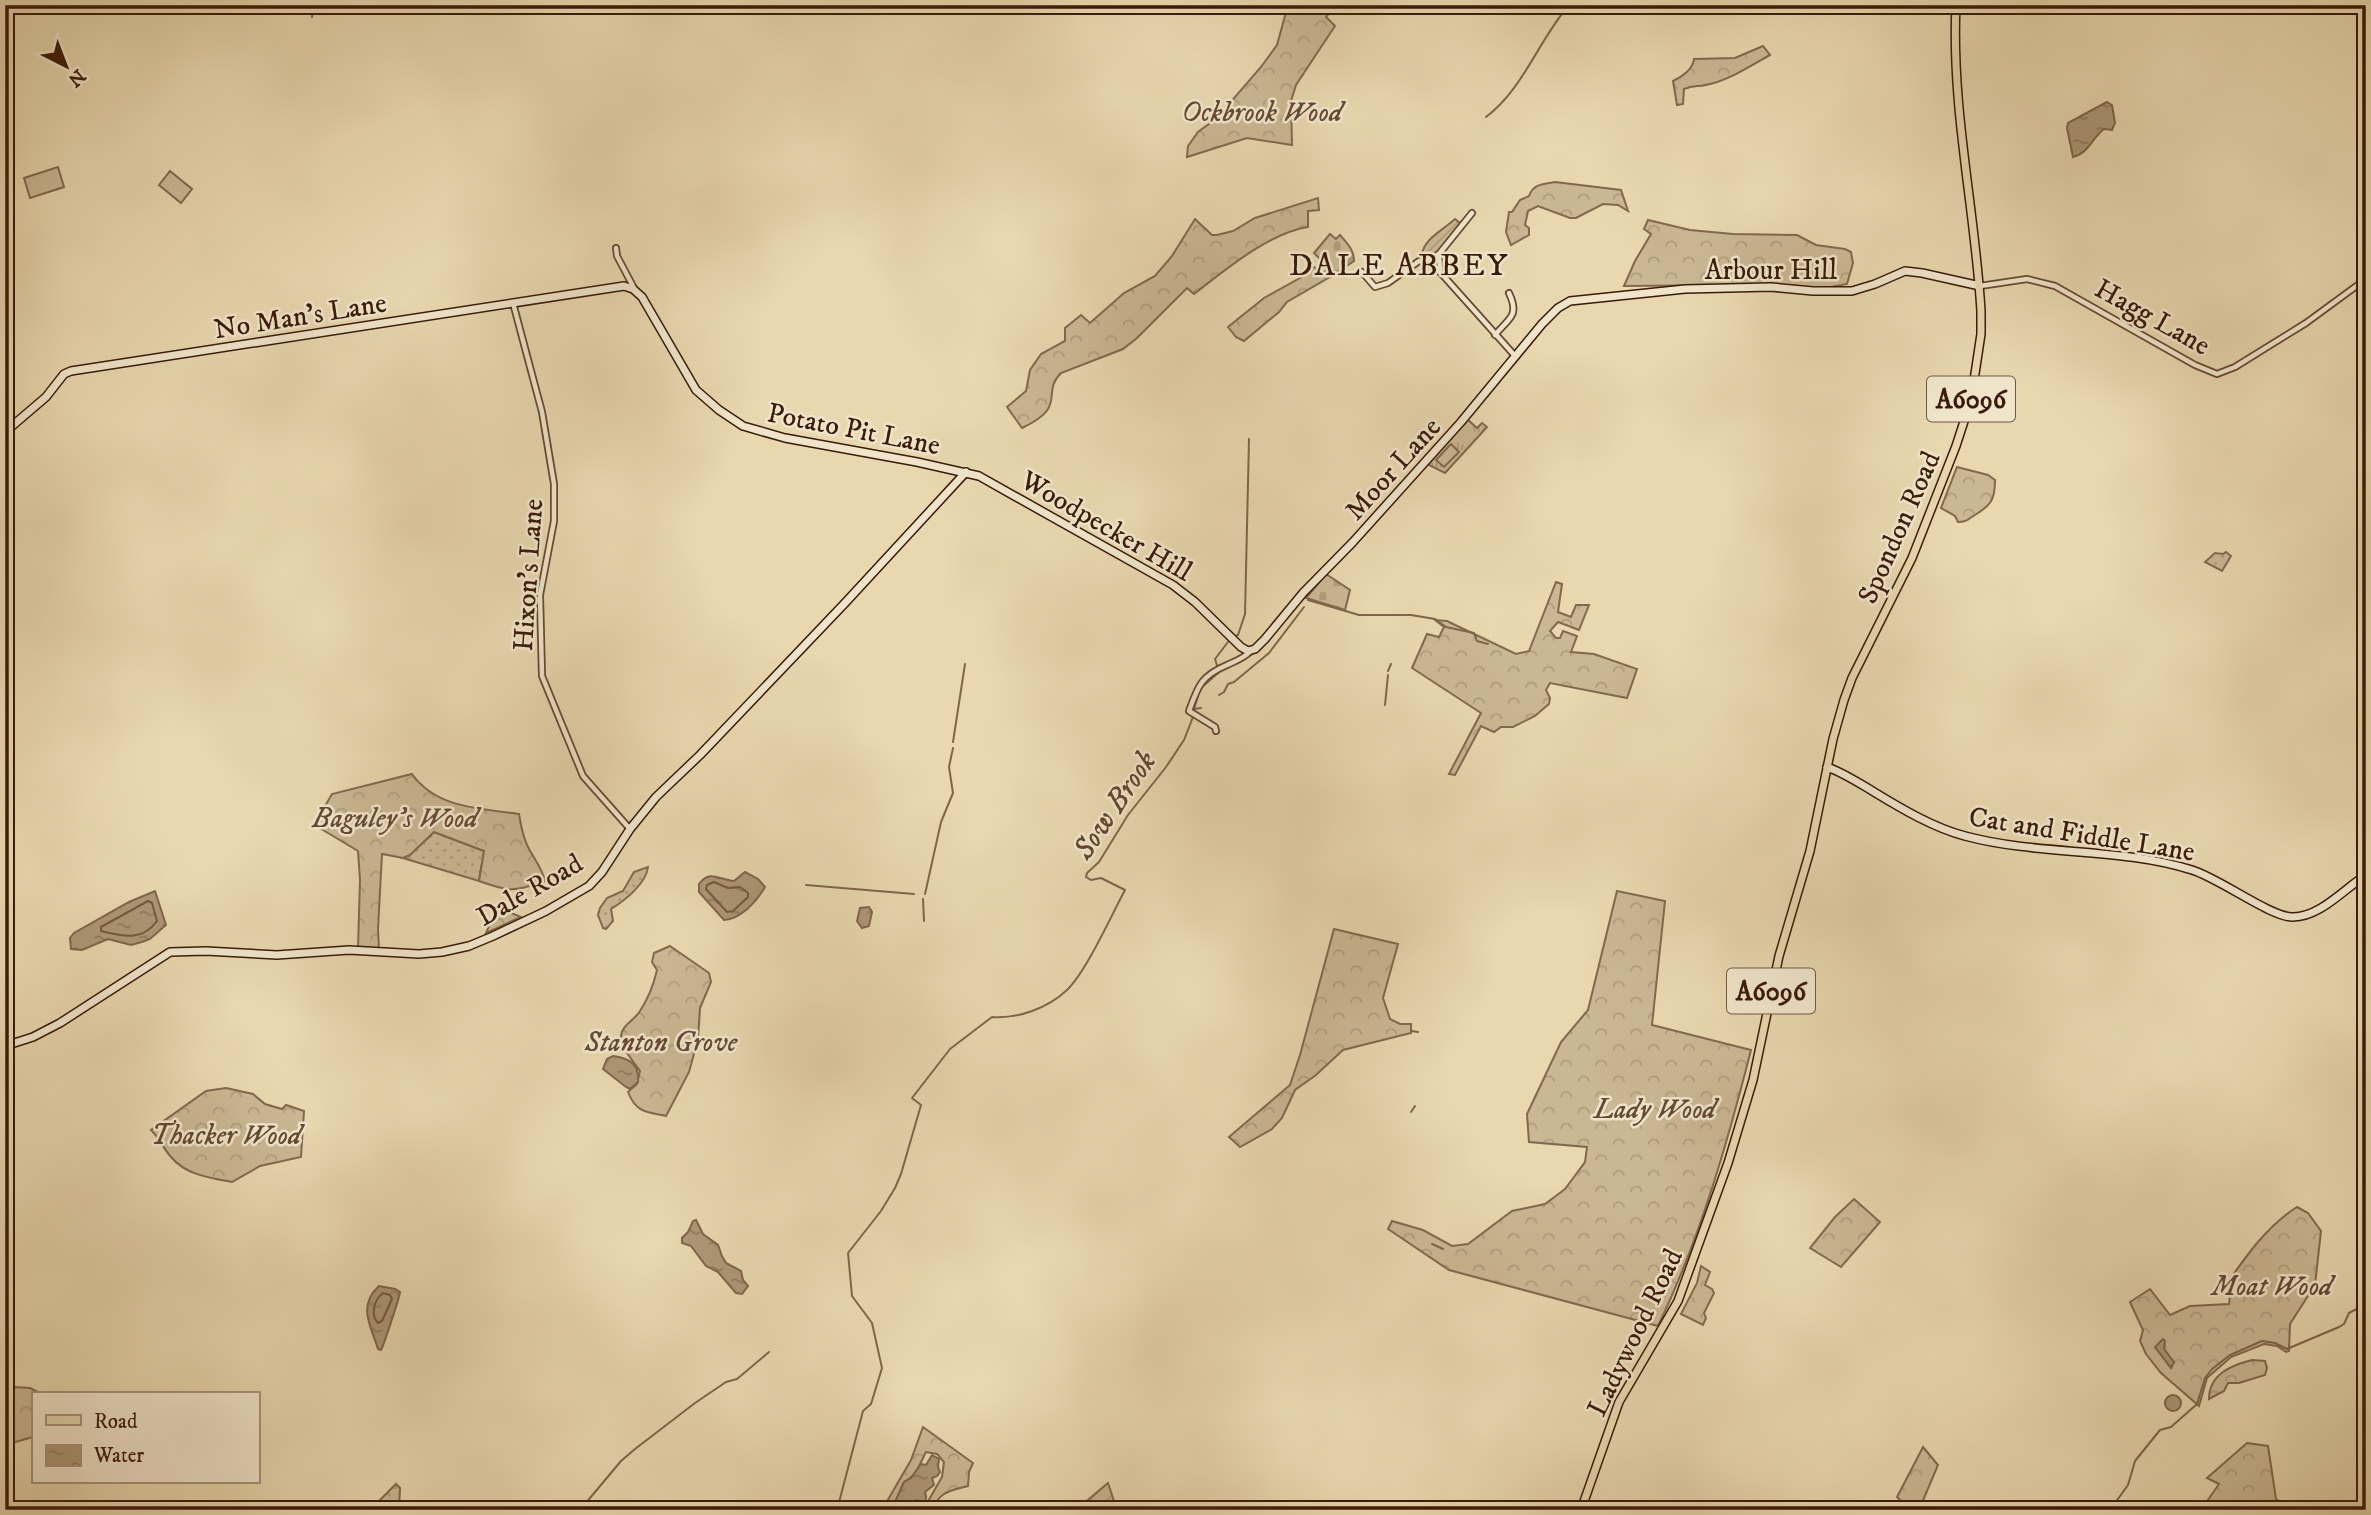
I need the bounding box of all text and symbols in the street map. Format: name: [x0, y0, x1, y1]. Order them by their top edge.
north arrow: [32, 32, 102, 102]
text: N: [63, 64, 90, 92]
park label: Ockbrook Wood: [1182, 95, 1346, 130]
district label: DALE ABBEY: [1289, 246, 1509, 286]
street label: Arbour Hill: [1705, 253, 1838, 288]
street label: Hagg Lane: [2088, 271, 2216, 363]
street label: No Man's Lane: [211, 286, 389, 347]
road number: A6096: [1927, 376, 2015, 422]
street label: Potato Pit Lane: [764, 396, 943, 463]
street label: Moor Lane: [1338, 410, 1449, 528]
street label: Spondon Road: [1850, 446, 1949, 609]
street label: Woodpecker Hill: [1013, 463, 1199, 590]
street label: Hixon's Lane: [506, 498, 551, 653]
water label: Sow Brook: [1065, 744, 1165, 868]
street label: Cat and Fiddle Lane: [1966, 799, 2197, 870]
park label: Baguley's Wood: [311, 801, 482, 836]
street label: Dale Road: [470, 846, 589, 935]
road number: A6096: [1727, 968, 1815, 1014]
park label: Stanton Grove: [584, 1025, 739, 1060]
park label: Lady Wood: [1592, 1092, 1720, 1127]
park label: Thacker Wood: [151, 1118, 305, 1153]
street label: Ladywood Road: [1580, 1243, 1691, 1422]
park label: Moat Wood: [2210, 1269, 2336, 1304]
legend: [32, 1392, 259, 1484]
text: Road: [94, 1409, 138, 1435]
text: Water: [93, 1443, 144, 1469]

